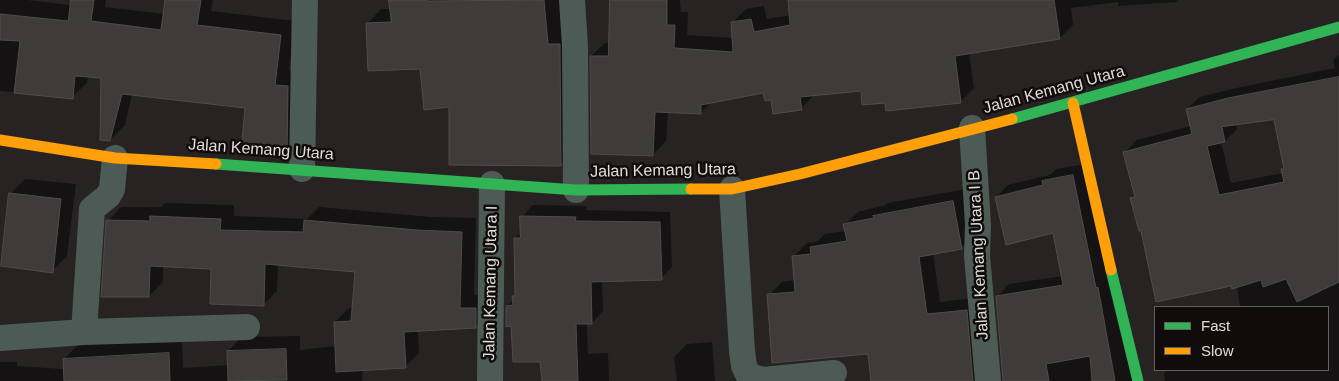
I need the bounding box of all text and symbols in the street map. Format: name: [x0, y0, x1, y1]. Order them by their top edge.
street label: Jalan Kemang Utara: [981, 62, 1127, 118]
street label: Jalan Kemang Utara: [188, 135, 334, 165]
street label: Jalan Kemang Utara: [590, 160, 736, 182]
street label: Jalan Kemang Utara I B: [965, 170, 993, 340]
street label: Jalan Kemang Utara I: [480, 205, 502, 361]
legend: [1154, 306, 1329, 371]
text: Fast: [1201, 317, 1230, 334]
text: Slow: [1201, 342, 1234, 359]

